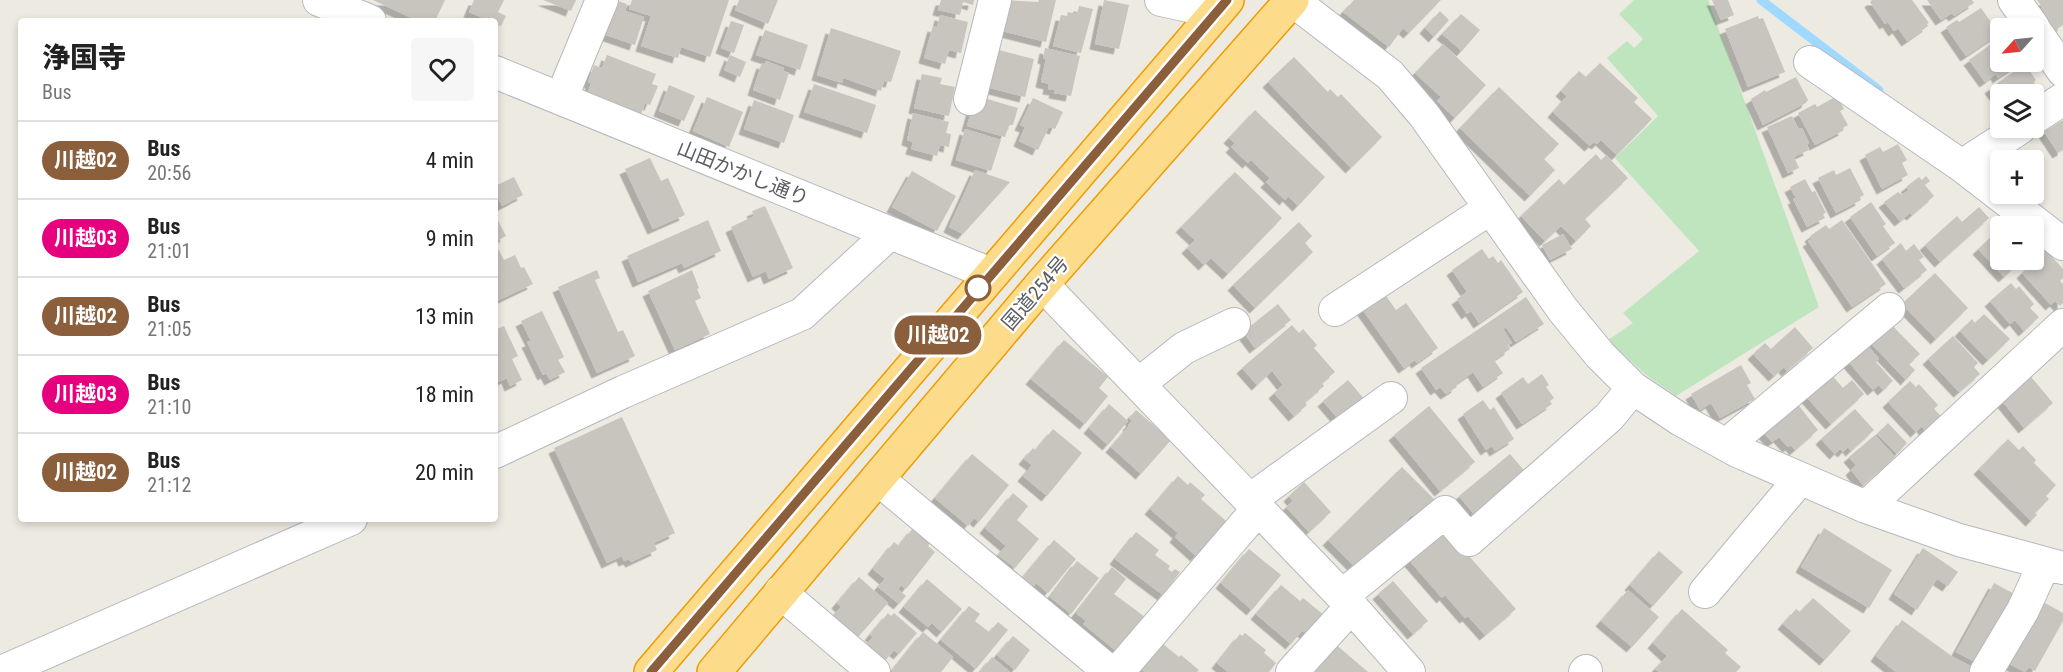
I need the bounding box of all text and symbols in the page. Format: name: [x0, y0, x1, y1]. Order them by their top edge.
north arrow: [1990, 18, 2044, 72]
map controls: [1990, 18, 2044, 270]
button: heart: [411, 38, 474, 101]
text: 浄国寺: [42, 41, 126, 74]
text: Bus: [42, 80, 72, 104]
button: layers: [1990, 84, 2044, 138]
text: Bus: [147, 136, 180, 161]
street label: 山田かかし通り: [674, 136, 812, 210]
text: 川越02: [54, 148, 117, 172]
text: 4 min: [426, 148, 474, 173]
button: +: [1990, 150, 2044, 204]
text: 20:56: [147, 161, 191, 185]
text: Bus: [147, 214, 180, 239]
button: −: [1990, 216, 2044, 270]
text: 川越03: [54, 226, 117, 250]
text: 9 min: [426, 226, 474, 251]
text: 21:01: [147, 239, 191, 263]
street label: 国道254号: [997, 251, 1073, 335]
unlabelled marker: [965, 275, 991, 301]
text: Bus: [147, 292, 180, 317]
text: 川越02: [54, 304, 117, 328]
text: 13 min: [415, 304, 474, 329]
line badge: 川越02: [896, 316, 980, 354]
text: 21:05: [147, 317, 191, 341]
text: 川越02: [906, 323, 970, 347]
text: Bus: [147, 370, 180, 395]
text: 川越03: [54, 382, 117, 406]
text: 18 min: [415, 382, 474, 407]
text: 21:10: [147, 395, 191, 419]
text: Bus: [147, 448, 180, 473]
text: 川越02: [54, 460, 117, 484]
text: 20 min: [415, 460, 474, 485]
text: 21:12: [147, 473, 191, 497]

